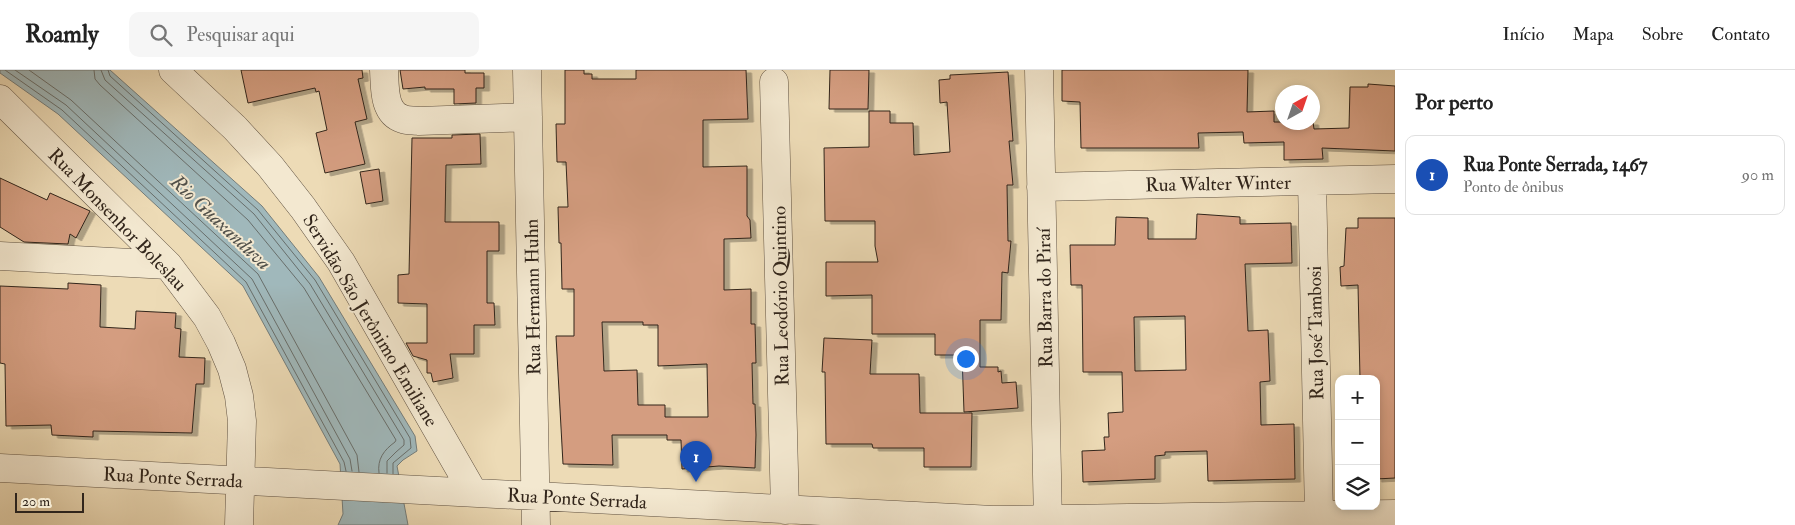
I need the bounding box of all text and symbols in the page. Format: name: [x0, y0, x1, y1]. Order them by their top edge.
search box: [129, 12, 479, 57]
text: Roamly: [25, 19, 99, 50]
icon: search: [147, 21, 175, 49]
text: Pesquisar aqui: [187, 23, 295, 47]
text: Início: [1503, 23, 1544, 46]
text: Mapa: [1572, 23, 1614, 46]
text: Sobre: [1642, 23, 1683, 46]
text: Contato: [1711, 23, 1770, 46]
north arrow: [1275, 85, 1320, 130]
text: Por perto: [1415, 89, 1493, 116]
street label: Rua Monsenhor Boleslau: [43, 143, 192, 296]
text: Rua Ponte Serrada, 1467: [1463, 153, 1647, 177]
text: 1: [1429, 165, 1435, 185]
text: 90 m: [1742, 165, 1774, 185]
water label: Rio Guaxanduva: [164, 169, 276, 275]
street label: Rua Walter Winter: [1145, 171, 1291, 197]
text: Ponto de ônibus: [1463, 177, 1564, 197]
street label: Rua Leodório Quintino: [767, 206, 795, 386]
street label: Servidão São Jerônimo Emiliane: [297, 210, 443, 431]
street label: Rua Hermann Huhn: [520, 218, 546, 375]
street label: Rua Barra do Piraí: [1032, 226, 1058, 368]
street label: Rua José Tambosi: [1303, 266, 1329, 400]
your location: [953, 346, 979, 372]
map controls: [1335, 375, 1380, 510]
button: +: [1335, 375, 1380, 420]
button: −: [1335, 420, 1380, 465]
pin: 1: [680, 441, 712, 482]
street label: Rua Ponte Serrada: [102, 462, 244, 494]
button: layers: [1335, 465, 1380, 510]
street label: Rua Ponte Serrada: [506, 483, 648, 515]
scale bar: [15, 490, 84, 513]
text: 20 m: [22, 493, 50, 510]

